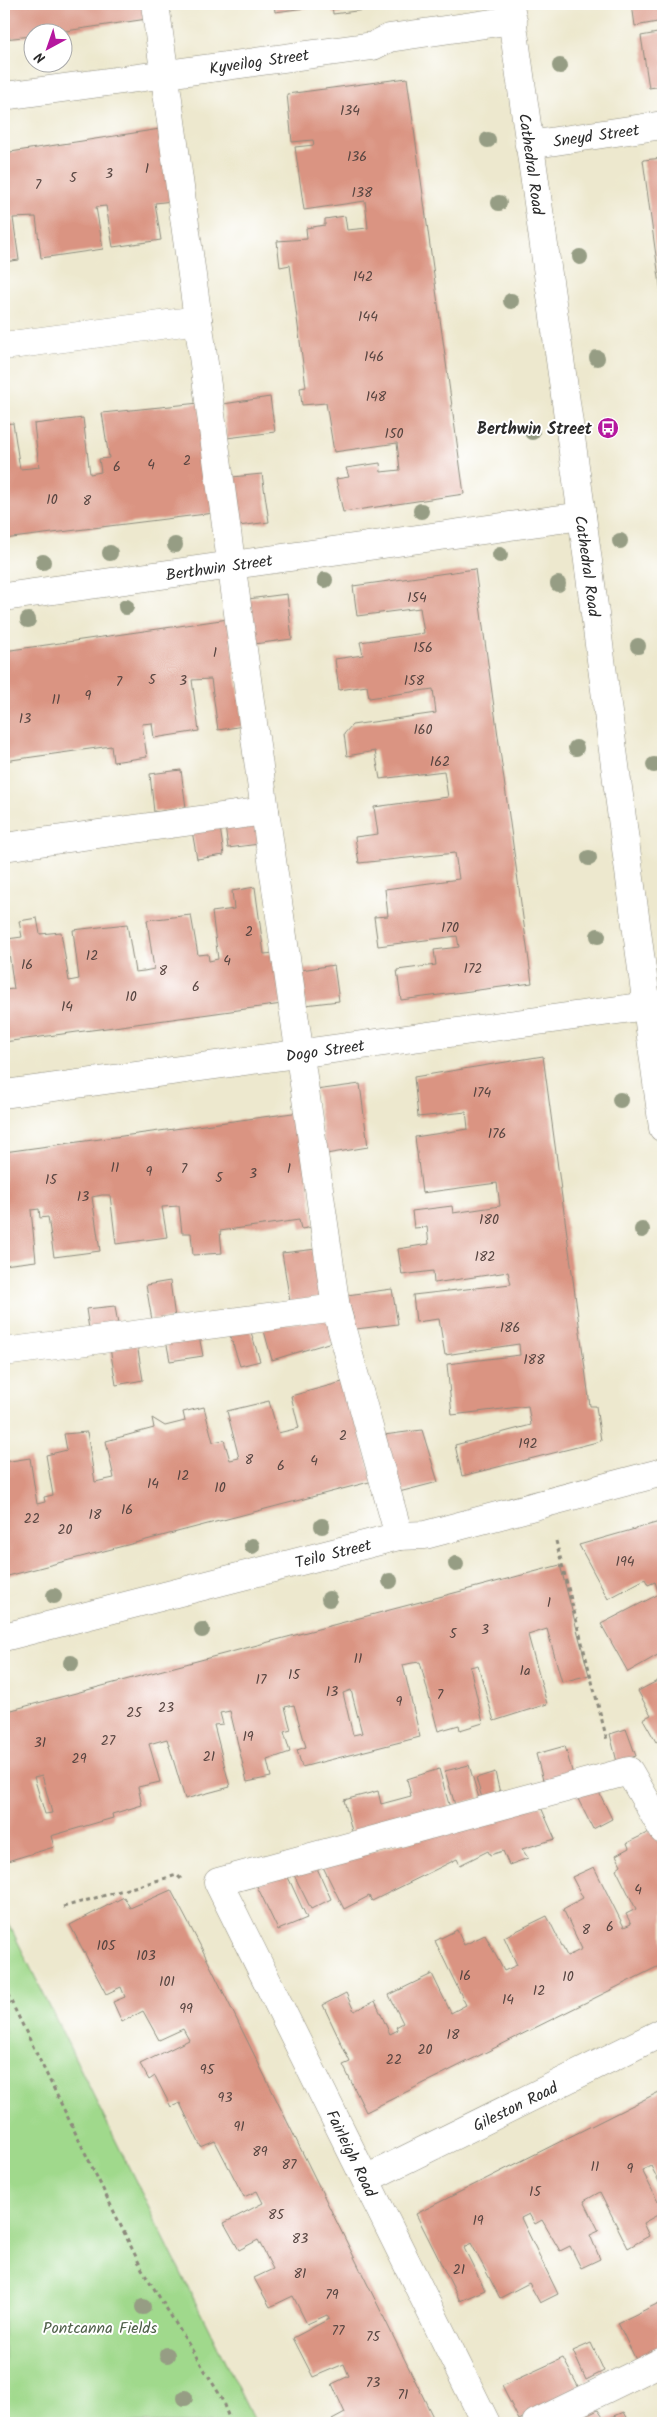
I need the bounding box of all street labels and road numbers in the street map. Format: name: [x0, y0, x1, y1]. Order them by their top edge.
street label: Kyveilog Street: [208, 43, 311, 82]
street label: Cathedral Road: [511, 112, 550, 218]
street label: Sneyd Street: [552, 118, 642, 155]
street label: Cathedral Road: [567, 514, 606, 620]
street label: Berthwin Street: [164, 549, 275, 588]
street label: Dogo Street: [284, 1033, 367, 1069]
street label: Teilo Street: [293, 1533, 375, 1576]
street label: Gileston Road: [469, 2076, 563, 2139]
street label: Fairleigh Road: [319, 2106, 383, 2203]

